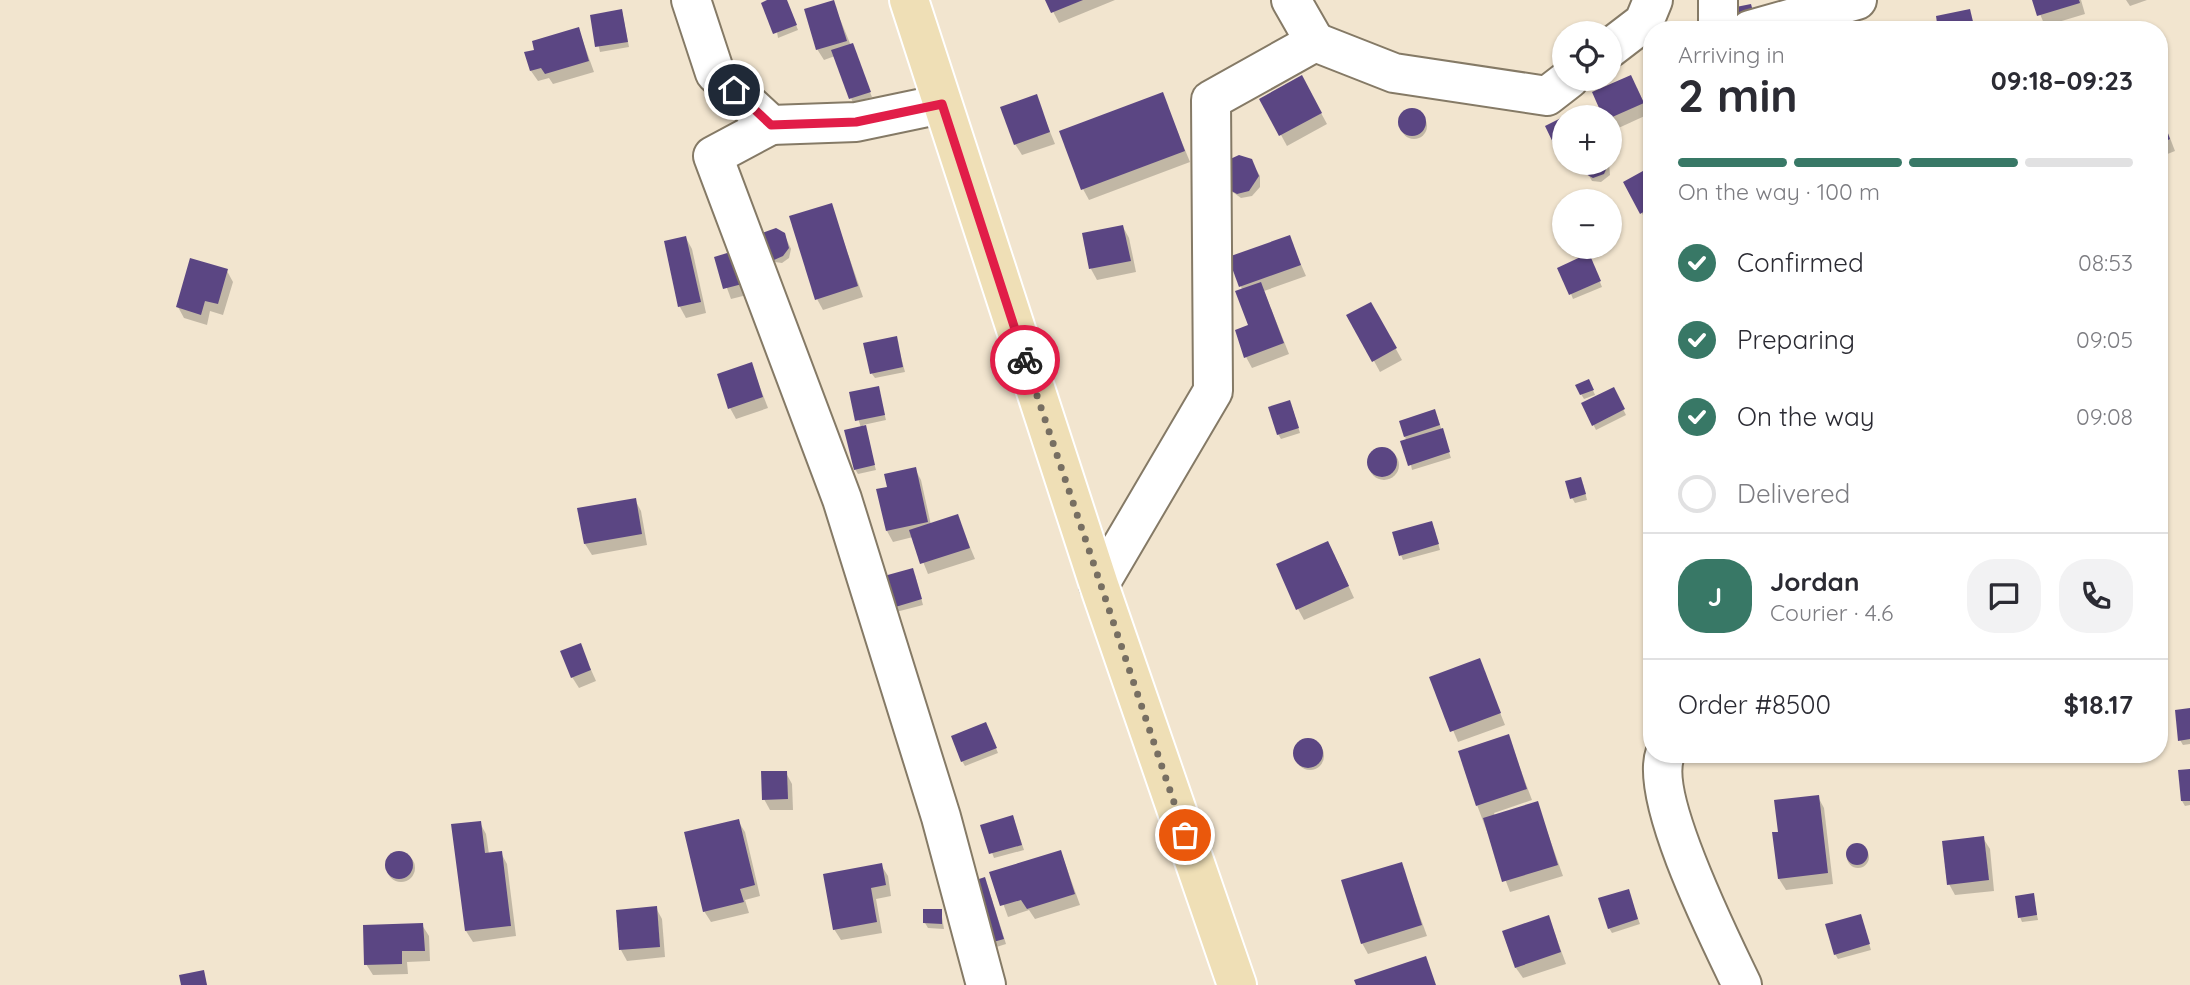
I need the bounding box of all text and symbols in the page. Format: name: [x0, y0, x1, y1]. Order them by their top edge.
map controls: [1552, 21, 1622, 259]
button: locate: [1552, 21, 1622, 91]
text: Arriving in: [1678, 40, 1785, 69]
pin: [704, 60, 764, 120]
text: 09:18–09:23: [1991, 64, 2133, 97]
text: 2 min: [1678, 66, 1798, 124]
icon: home: [715, 71, 753, 109]
button: +: [1552, 105, 1622, 175]
text: On the way · 100 m: [1678, 177, 1880, 206]
button: −: [1552, 189, 1622, 259]
icon: check: [1678, 244, 1716, 282]
text: Confirmed: [1737, 246, 1864, 279]
text: 08:53: [2078, 248, 2133, 277]
icon: check: [1678, 321, 1716, 359]
text: Preparing: [1737, 323, 1855, 356]
courier: [990, 325, 1060, 395]
text: 09:05: [2076, 325, 2133, 354]
icon: bike: [1006, 341, 1044, 379]
icon: check: [1678, 398, 1716, 436]
text: On the way: [1737, 400, 1875, 433]
text: 09:08: [2076, 402, 2133, 431]
text: Delivered: [1737, 477, 1850, 510]
button: chat: [1967, 559, 2041, 633]
button: phone: [2059, 559, 2133, 633]
text: Jordan: [1770, 565, 1859, 598]
text: J: [1708, 580, 1722, 613]
text: Courier · 4.6: [1770, 598, 1893, 627]
text: Order #8500: [1678, 688, 1831, 721]
text: $18.17: [2064, 688, 2133, 721]
pin: [1155, 805, 1215, 865]
icon: bag: [1166, 816, 1204, 854]

